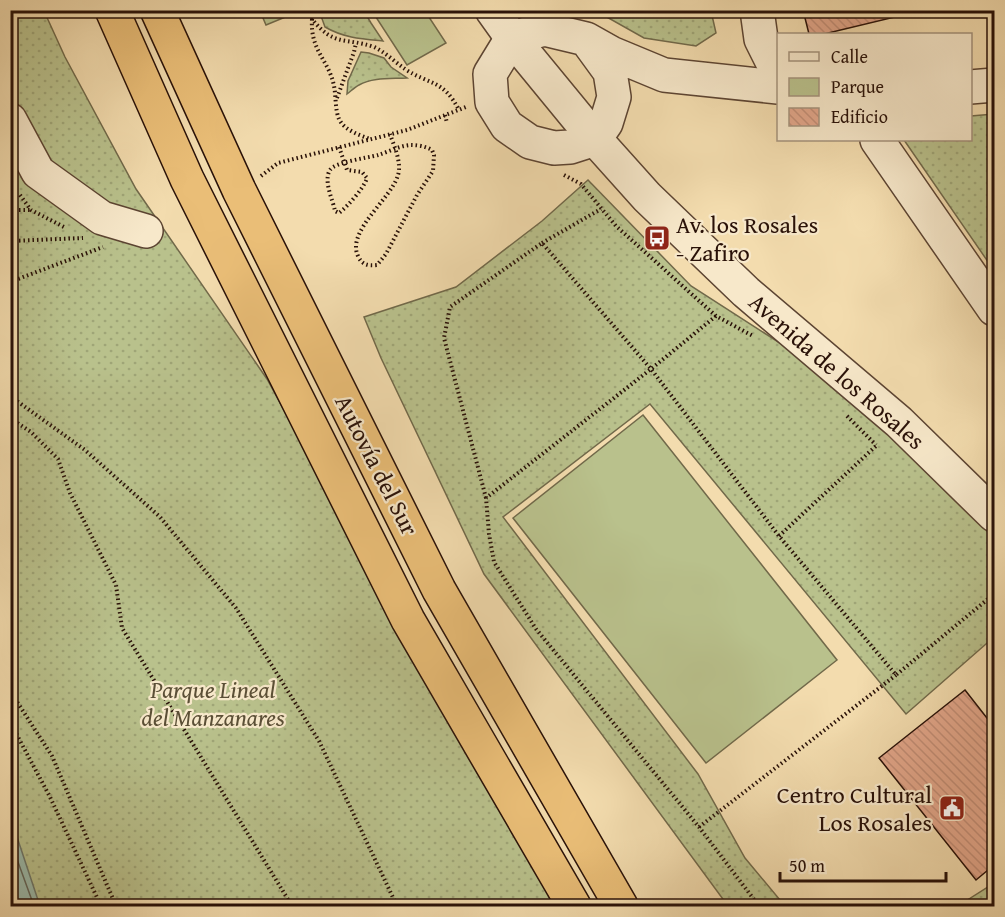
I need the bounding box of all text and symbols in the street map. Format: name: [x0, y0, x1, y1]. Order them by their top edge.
legend: [777, 33, 972, 141]
text: Calle: [831, 43, 868, 70]
text: Parque: [831, 73, 884, 100]
text: Edificio: [831, 103, 888, 130]
place label: Av. los Rosales - Zafiro: [676, 207, 818, 270]
bus stop icon: Av. los Rosales - Zafiro: [642, 223, 672, 253]
street label: Avenida de los Rosales: [741, 285, 933, 457]
street label: Autovía del Sur: [326, 389, 428, 542]
park label: Parque Lineal del Manzanares: [141, 672, 285, 735]
place label: Centro Cultural Los Rosales: [777, 777, 932, 840]
public building icon: Centro Cultural Los Rosales: [937, 793, 967, 823]
scale bar: [780, 845, 946, 883]
text: 50 m: [789, 852, 825, 879]

